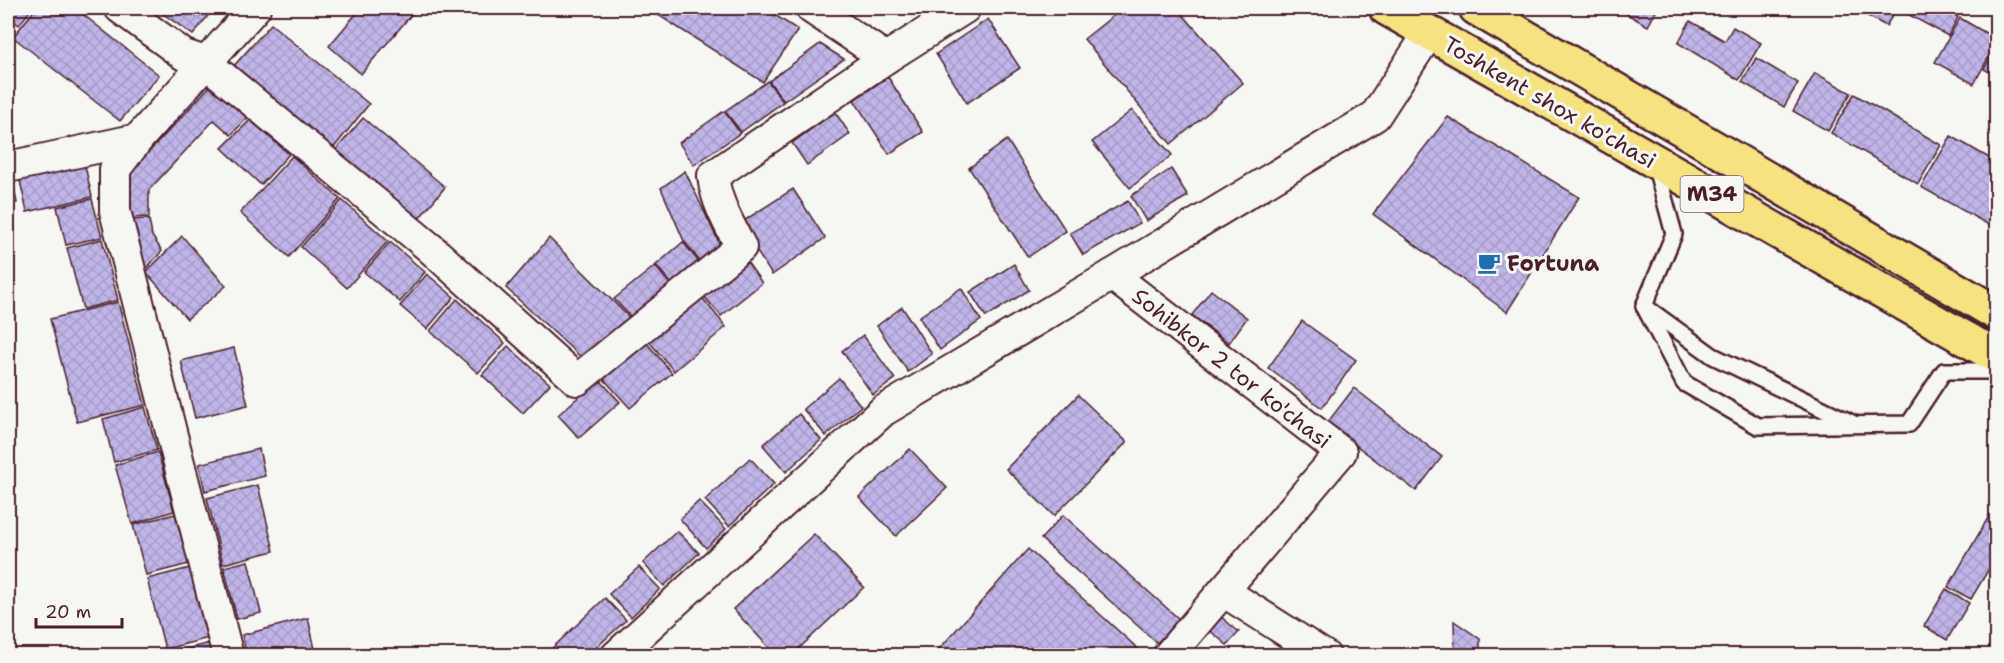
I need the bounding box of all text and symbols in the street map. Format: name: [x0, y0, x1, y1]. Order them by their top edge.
street label: Toshkent shox ko'chasi: [1438, 30, 1661, 175]
road number: M34: [1680, 176, 1744, 212]
place label: Fortuna: [1507, 249, 1599, 278]
cafe icon: Fortuna: [1476, 250, 1502, 276]
street label: Sohibkor 2 tor ko'chasi: [1126, 282, 1337, 455]
scale bar: [36, 591, 122, 629]
text: 20 m: [45, 600, 91, 624]

